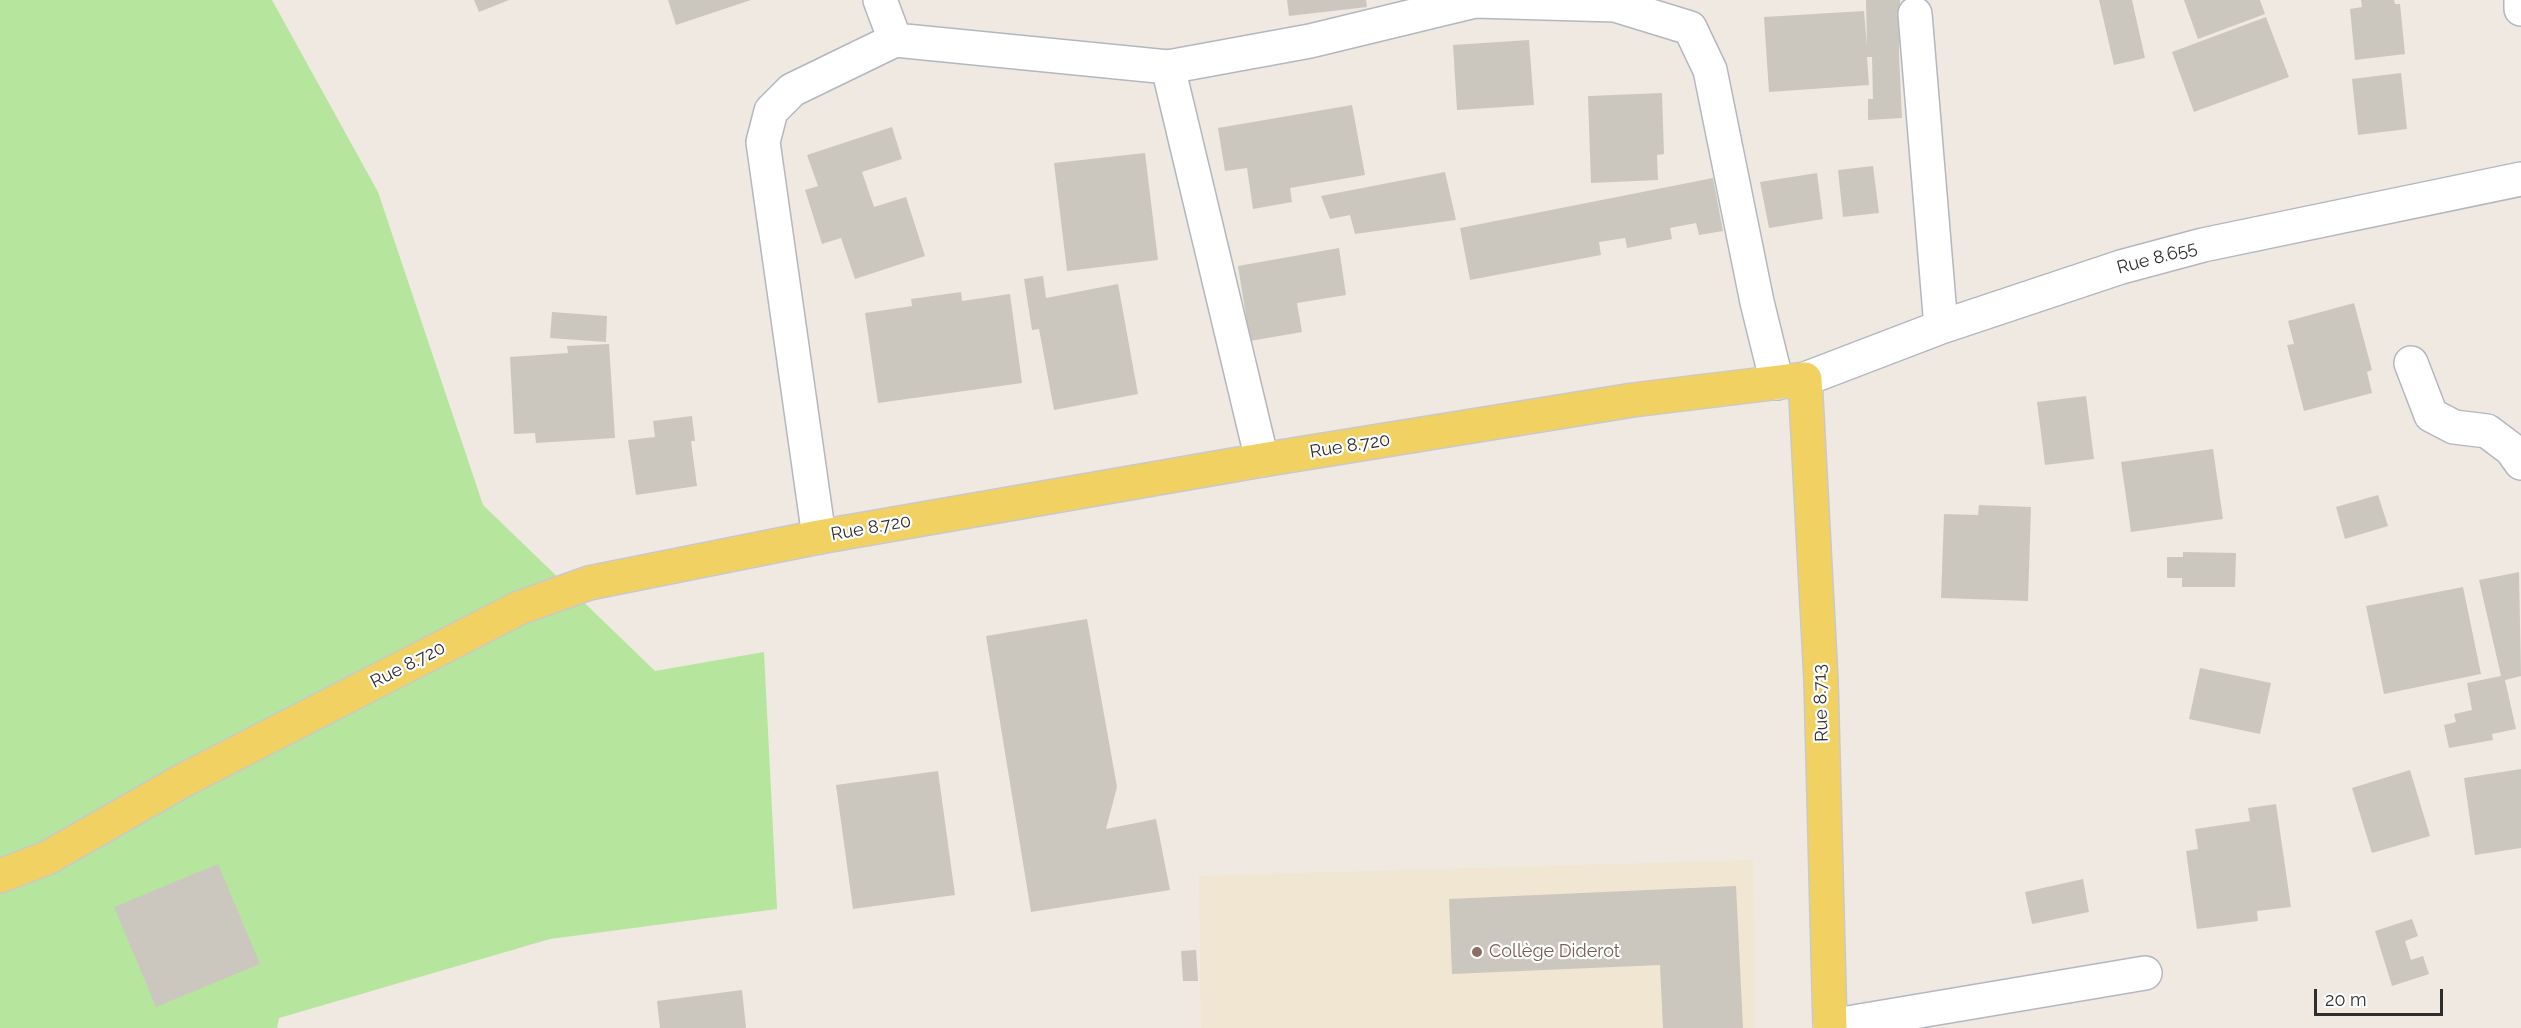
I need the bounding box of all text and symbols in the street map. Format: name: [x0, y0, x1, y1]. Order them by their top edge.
street label: Rue 8.655: [2115, 237, 2199, 279]
street label: Rue 8.720: [1308, 429, 1392, 463]
street label: Rue 8.720: [829, 510, 913, 546]
street label: Rue 8.720: [367, 637, 449, 693]
street label: Rue 8.713: [1809, 664, 1833, 742]
place label: Collège Diderot: [1489, 941, 1620, 963]
marker: Collège Diderot: [1470, 945, 1484, 959]
scale bar: [2317, 977, 2446, 1015]
text: 20 m: [2325, 989, 2367, 1010]

